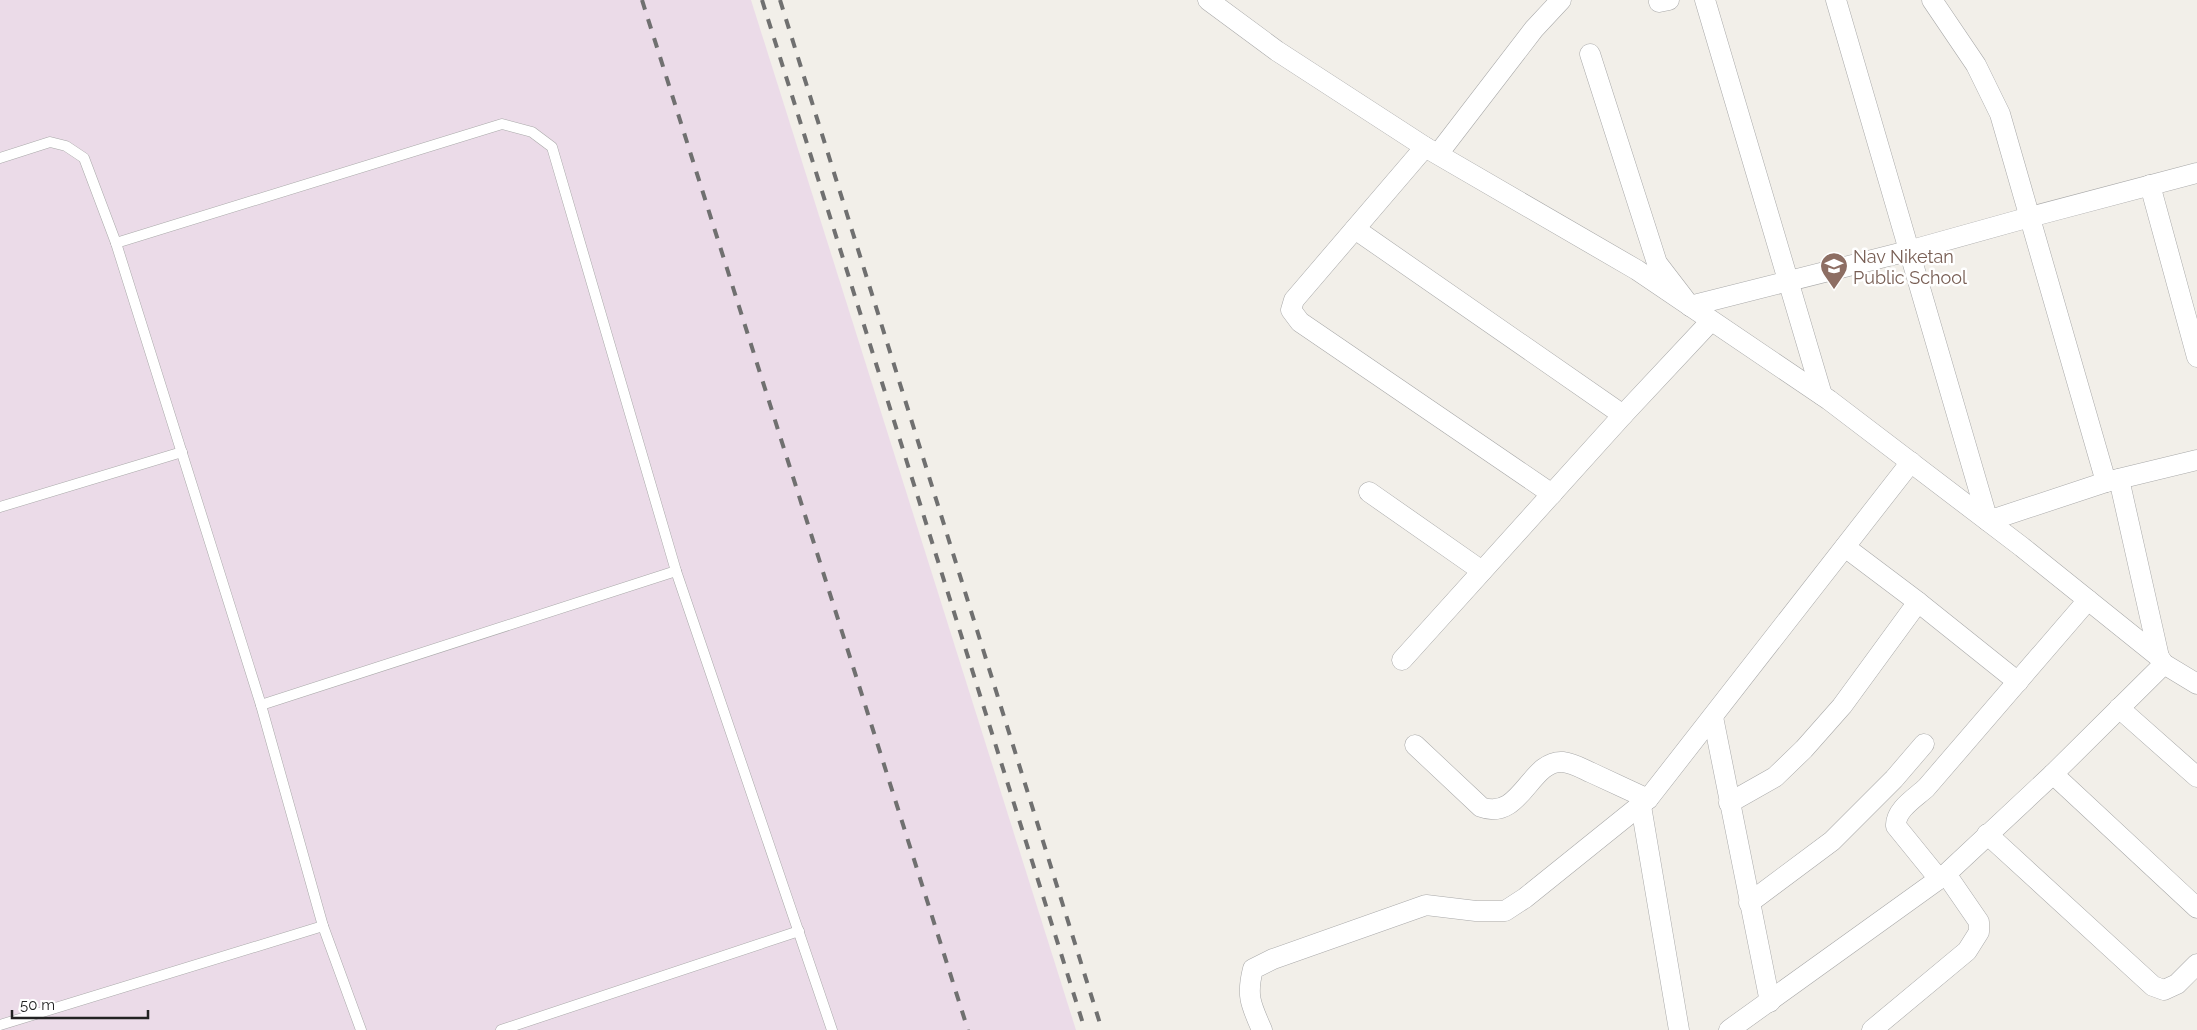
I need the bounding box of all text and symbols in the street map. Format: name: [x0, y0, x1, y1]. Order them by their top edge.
place label: Nav Niketan Public School: [1853, 246, 1967, 288]
school or university icon: Nav Niketan Public School: [1819, 251, 1849, 290]
scale bar: [12, 988, 149, 1020]
text: 50 m: [20, 996, 55, 1014]

